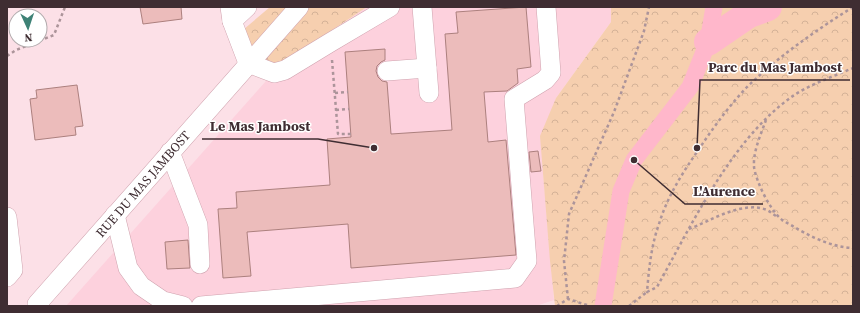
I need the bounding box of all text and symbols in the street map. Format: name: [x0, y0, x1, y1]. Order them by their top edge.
north arrow: [8, 8, 48, 48]
text: N: [24, 30, 33, 45]
callout: Parc du Mas Jambost: [700, 54, 850, 80]
text: Parc du Mas Jambost: [708, 57, 843, 77]
callout: Le Mas Jambost: [202, 113, 318, 139]
text: Le Mas Jambost: [210, 116, 311, 136]
street label: RUE DU MAS JAMBOST: [92, 127, 194, 241]
callout: L'Aurence: [685, 178, 763, 204]
text: L'Aurence: [693, 181, 755, 201]

